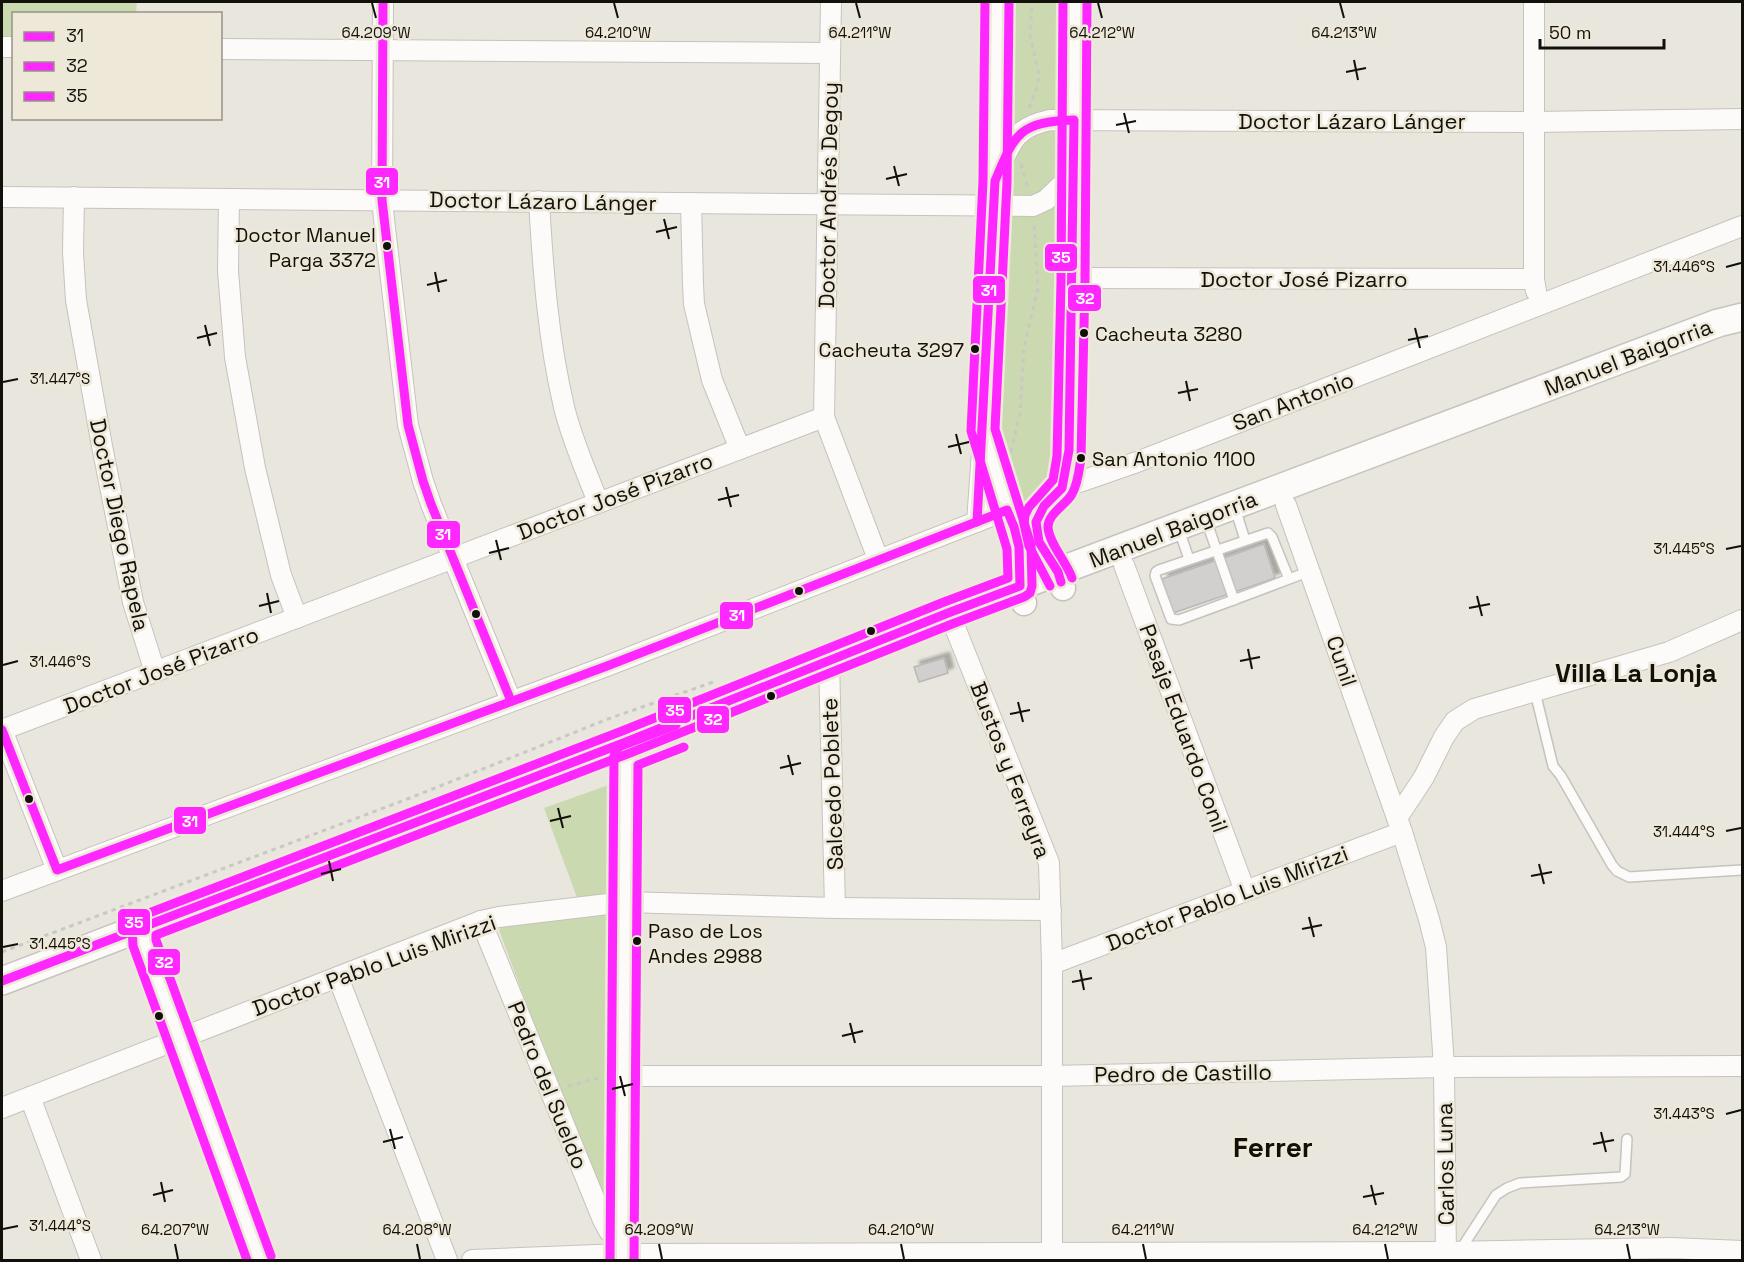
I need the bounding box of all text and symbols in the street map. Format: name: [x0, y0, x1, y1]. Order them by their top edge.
legend: [12, 12, 222, 120]
scale bar: [1540, 12, 1664, 50]
text: 50 m: [1549, 21, 1591, 44]
text: 64.209°W: [341, 23, 411, 42]
text: 64.210°W: [585, 23, 651, 42]
text: 64.211°W: [829, 23, 891, 42]
text: 64.212°W: [1069, 23, 1135, 42]
text: 64.213°W: [1311, 23, 1377, 42]
text: 31: [66, 24, 84, 47]
text: 32: [66, 54, 88, 77]
street label: Doctor Andrés Degoy: [812, 82, 844, 308]
text: 35: [66, 84, 88, 107]
street label: Doctor Lázaro Lánger: [1238, 107, 1466, 135]
line badge: 31: [365, 167, 399, 196]
text: 31: [374, 172, 390, 193]
street label: Doctor Lázaro Lánger: [429, 185, 657, 217]
place label: Doctor Manuel Parga 3372: [235, 222, 376, 273]
marker: Doctor Manuel Parga 3372: [381, 240, 393, 252]
line badge: 35: [1044, 243, 1078, 272]
text: 35: [1051, 247, 1071, 268]
text: 31.446°S: [1653, 257, 1715, 276]
street label: Doctor José Pizarro: [1201, 265, 1407, 293]
line badge: 31: [972, 275, 1006, 304]
text: 31: [981, 280, 997, 301]
line badge: 32: [1067, 284, 1102, 312]
text: 32: [1075, 288, 1095, 309]
street label: Manuel Baigorria: [1540, 312, 1716, 402]
place label: Cacheuta 3280: [1095, 321, 1243, 347]
marker: Cacheuta 3280: [1078, 327, 1090, 339]
place label: Cacheuta 3297: [819, 337, 964, 363]
marker: Cacheuta 3297: [969, 343, 981, 355]
street label: San Antonio: [1228, 365, 1358, 437]
text: 31.447°S: [30, 369, 90, 388]
street label: Doctor Diego Rapela: [84, 416, 156, 634]
street label: Doctor José Pizarro: [513, 446, 717, 546]
place label: San Antonio 1100: [1092, 446, 1256, 472]
marker: San Antonio 1100: [1075, 452, 1087, 464]
street label: Manuel Baigorria: [1085, 484, 1261, 574]
line badge: 31: [426, 520, 461, 549]
text: 31: [435, 524, 451, 545]
text: 31.445°S: [1653, 539, 1715, 558]
unlabelled marker: [793, 585, 805, 597]
line badge: 31: [719, 601, 754, 630]
text: 31: [729, 605, 745, 626]
unlabelled marker: [470, 608, 482, 620]
street label: Doctor José Pizarro: [59, 620, 263, 720]
street label: Pasaje Eduardo Conil: [1133, 620, 1235, 836]
unlabelled marker: [865, 625, 877, 637]
street label: Cunil: [1320, 632, 1364, 690]
text: 31.446°S: [29, 652, 91, 671]
district label: Villa La Lonja: [1555, 656, 1717, 690]
street label: Bustos y Ferreyra: [964, 678, 1058, 863]
unlabelled marker: [765, 690, 777, 702]
line badge: 35: [657, 696, 692, 724]
street label: Salcedo Poblete: [815, 697, 849, 871]
text: 35: [665, 700, 685, 721]
line badge: 32: [696, 705, 730, 734]
text: 32: [703, 709, 723, 730]
unlabelled marker: [23, 793, 35, 805]
line badge: 31: [173, 806, 207, 835]
text: 31: [182, 811, 198, 832]
text: 31.444°S: [1653, 822, 1715, 841]
street label: Doctor Pablo Luis Mirizzi: [1102, 839, 1352, 957]
line badge: 35: [117, 908, 151, 936]
street label: Doctor Pablo Luis Mirizzi: [248, 908, 500, 1022]
text: 35: [124, 912, 144, 933]
place label: Paso de Los Andes 2988: [648, 918, 763, 969]
text: 31.445°S: [29, 934, 91, 953]
marker: Paso de Los Andes 2988: [631, 935, 643, 947]
line badge: 32: [147, 948, 181, 976]
text: 32: [154, 952, 174, 973]
street label: Pedro del Sueldo: [502, 997, 594, 1173]
unlabelled marker: [153, 1010, 165, 1022]
street label: Pedro de Castillo: [1094, 1057, 1272, 1089]
street label: Carlos Luna: [1430, 1102, 1460, 1226]
text: 31.443°S: [1653, 1104, 1715, 1123]
district label: Ferrer: [1233, 1129, 1313, 1165]
text: 31.444°S: [29, 1216, 91, 1235]
text: 64.207°W: [141, 1220, 209, 1239]
text: 64.208°W: [382, 1220, 452, 1239]
text: 64.209°W: [624, 1220, 694, 1239]
text: 64.210°W: [868, 1220, 934, 1239]
text: 64.211°W: [1112, 1220, 1174, 1239]
text: 64.212°W: [1352, 1220, 1418, 1239]
text: 64.213°W: [1594, 1220, 1660, 1239]

